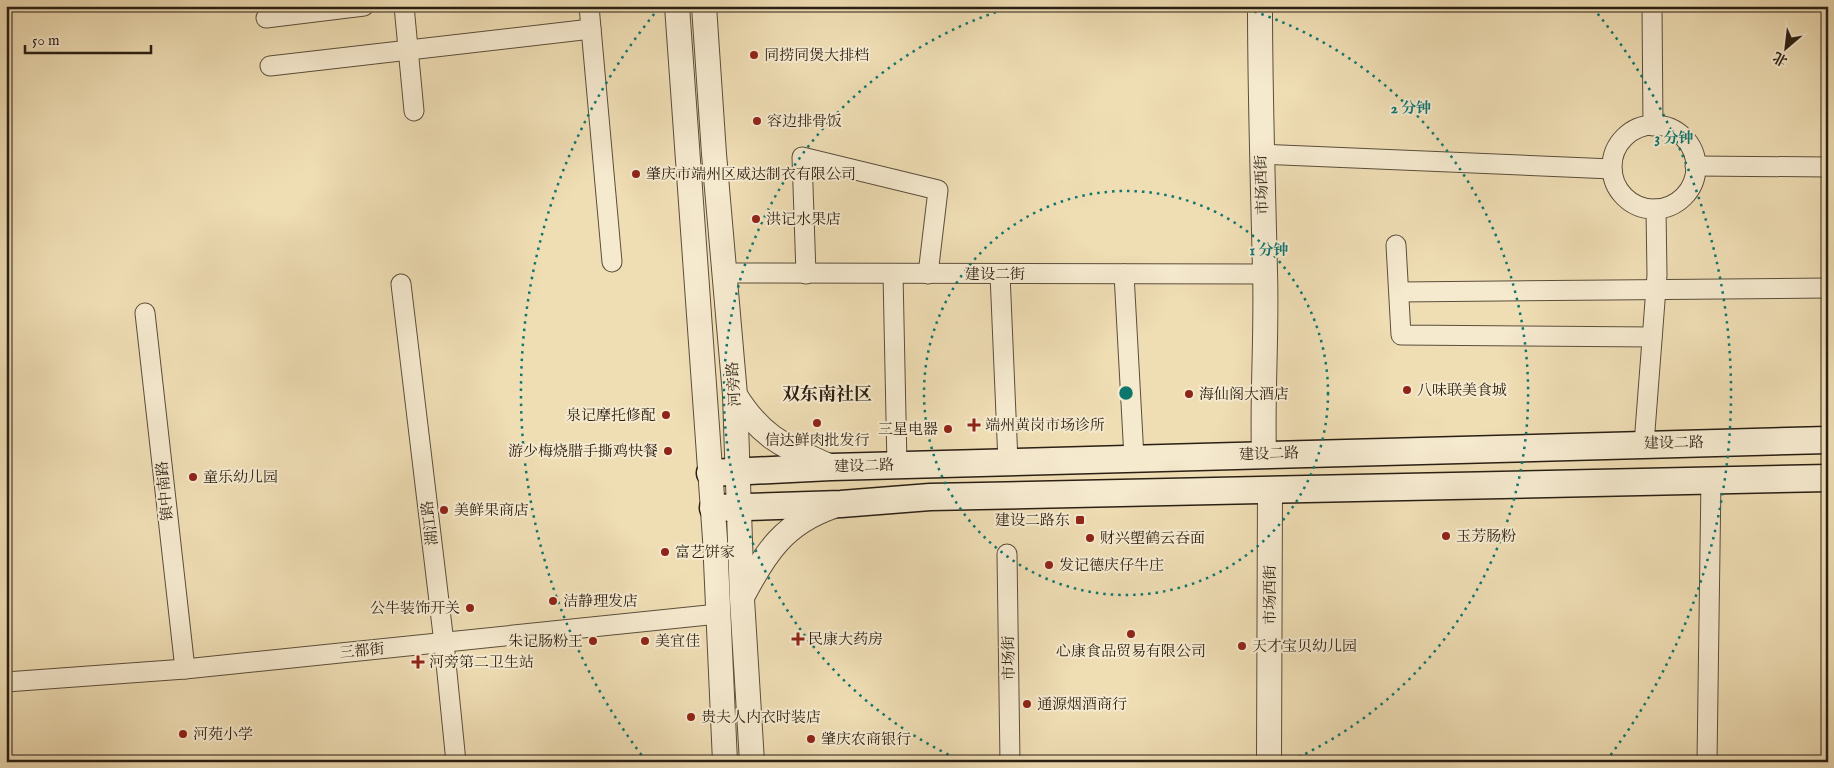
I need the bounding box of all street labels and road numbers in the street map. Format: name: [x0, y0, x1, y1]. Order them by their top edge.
street label: 市场西街: [1251, 155, 1273, 215]
street label: 建设二街: [965, 265, 1025, 284]
street label: 河旁路: [723, 361, 745, 407]
street label: 建设二路: [1644, 433, 1704, 453]
street label: 建设二路: [1239, 443, 1299, 465]
street label: 建设二路: [834, 455, 894, 477]
street label: 镇中南路: [152, 460, 178, 522]
street label: 湖江路: [418, 500, 442, 546]
street label: 市场西街: [1261, 565, 1280, 625]
street label: 市场街: [999, 635, 1019, 681]
street label: 三都街: [339, 639, 385, 663]

